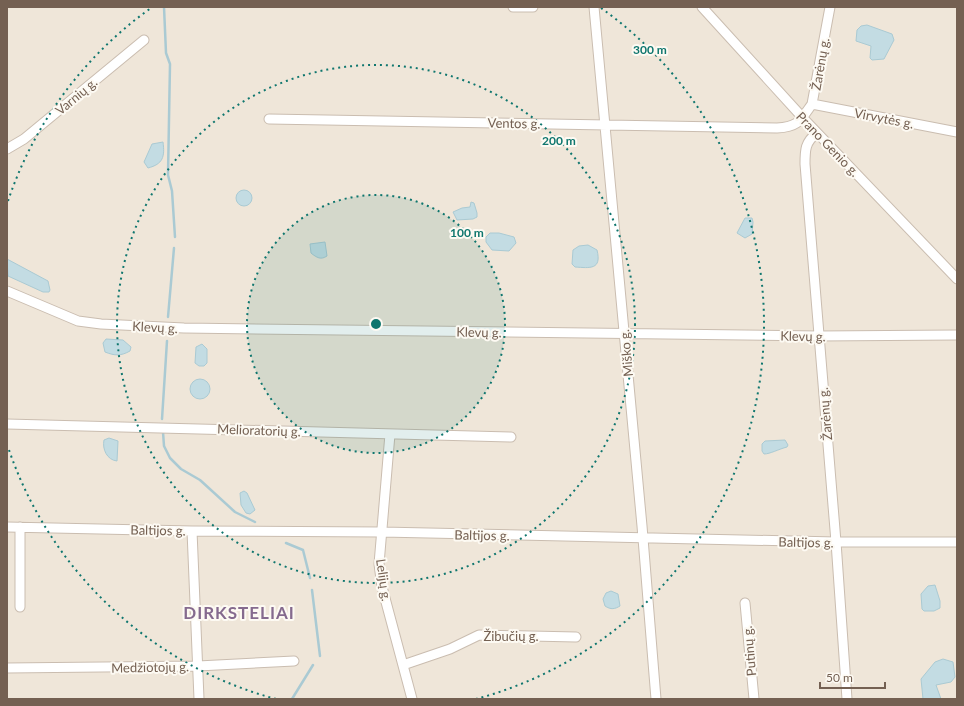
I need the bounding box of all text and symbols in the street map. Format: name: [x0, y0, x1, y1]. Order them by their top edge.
street label: Žarėnų g.: [807, 36, 833, 92]
text: 300 m: [633, 42, 667, 57]
street label: Varnių g.: [52, 74, 100, 118]
street label: Virvytės g.: [853, 104, 915, 132]
street label: Prano Genio g.: [793, 108, 863, 180]
street label: Ventos g.: [488, 115, 540, 131]
text: 200 m: [542, 133, 576, 148]
text: 100 m: [450, 225, 484, 240]
centre of rings: [369, 317, 383, 331]
street label: Klevų g.: [132, 318, 178, 336]
street label: Klevų g.: [456, 324, 502, 340]
street label: Klevų g.: [780, 328, 826, 344]
street label: Miško g.: [616, 329, 636, 377]
street label: Žarėnų g.: [815, 387, 835, 441]
street label: Melioratorių g.: [217, 421, 301, 439]
street label: Baltijos g.: [130, 522, 186, 538]
street label: Baltijos g.: [454, 527, 510, 543]
street label: Baltijos g.: [778, 534, 834, 550]
street label: Lelijų g.: [373, 558, 395, 602]
district label: DIRKSTELIAI: [183, 602, 295, 623]
street label: Putinų g.: [739, 625, 759, 677]
street label: Žibučių g.: [483, 628, 539, 644]
street label: Medžiotojų g.: [111, 658, 189, 676]
scale bar: [820, 664, 885, 690]
text: 50 m: [826, 670, 853, 685]

